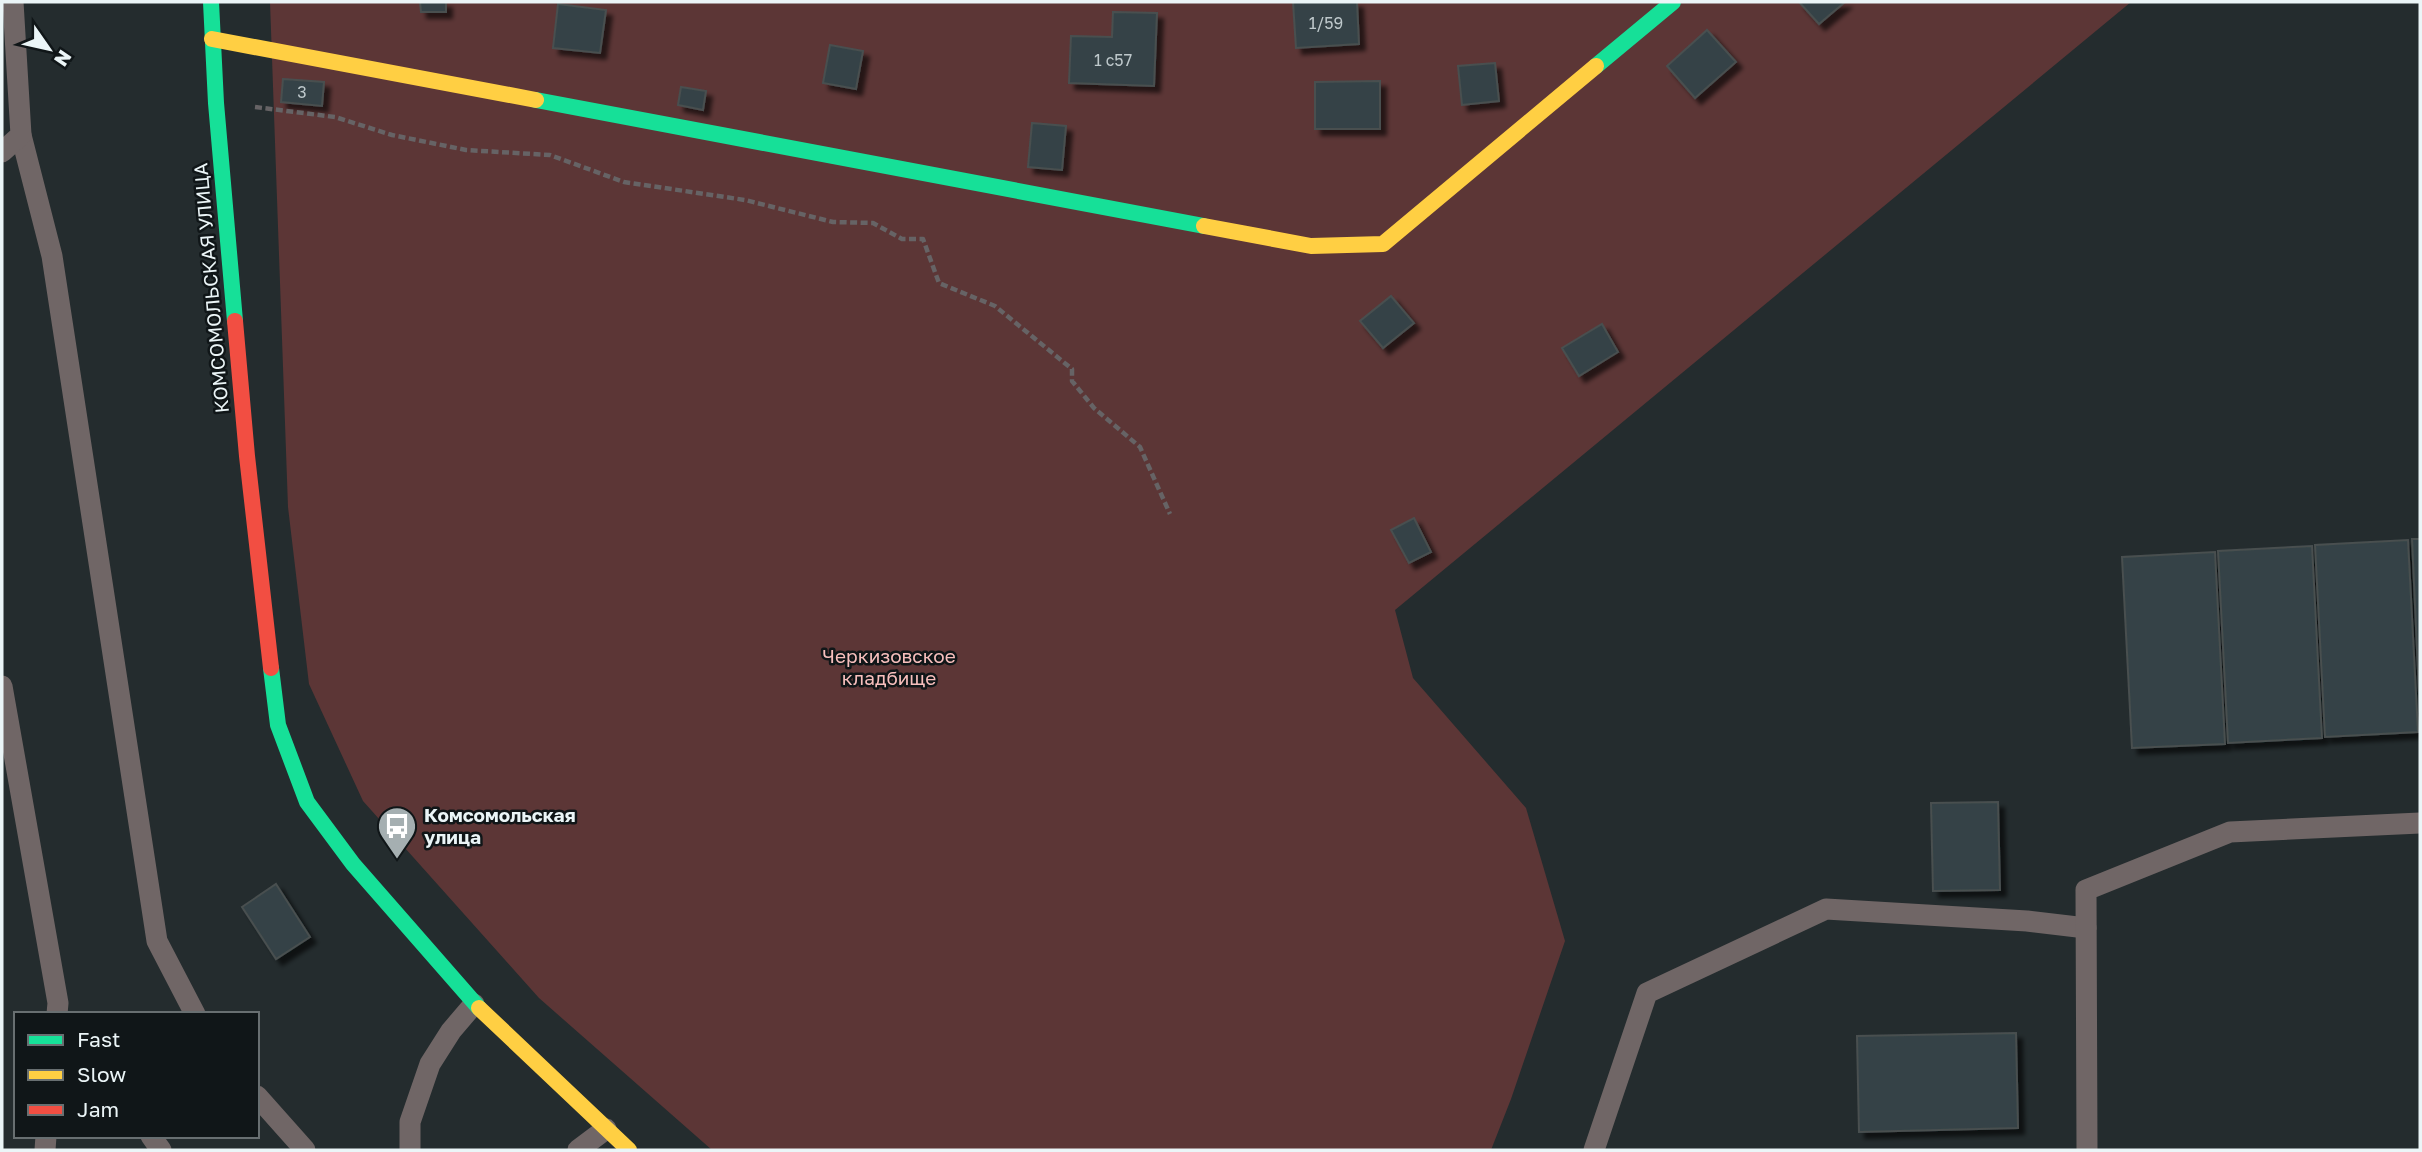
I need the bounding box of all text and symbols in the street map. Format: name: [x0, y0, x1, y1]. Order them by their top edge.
house number: 1/59: [1309, 13, 1343, 33]
north arrow: [14, 14, 84, 84]
text: N: [50, 46, 77, 71]
house number: 1 с57: [1094, 50, 1132, 70]
house number: 3: [297, 82, 307, 102]
street label: КОМСОМОЛЬСКАЯ УЛИЦА: [188, 162, 233, 414]
park label: Черкизовское кладбище: [822, 644, 956, 689]
place label: Комсомольская улица: [424, 803, 576, 848]
bus stop icon: Комсомольская улица: [376, 805, 418, 860]
legend: [14, 1012, 259, 1138]
text: Fast: [77, 1026, 120, 1052]
text: Slow: [77, 1061, 126, 1087]
text: Jam: [77, 1096, 119, 1122]

